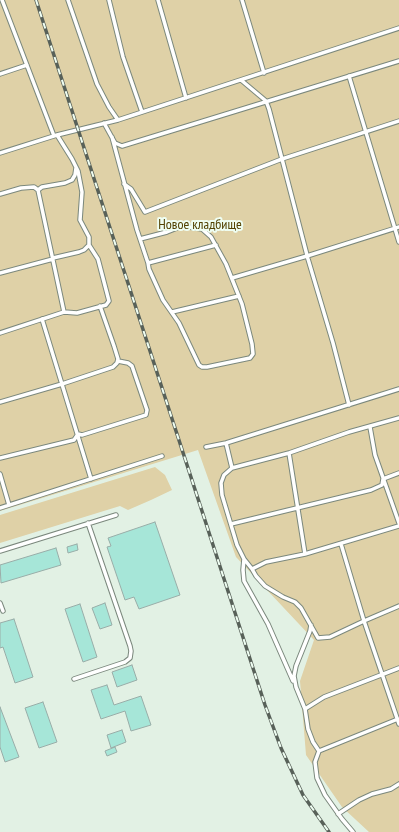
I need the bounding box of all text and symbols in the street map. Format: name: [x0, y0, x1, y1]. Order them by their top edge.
park label: Новое кладбище: [158, 217, 242, 233]

